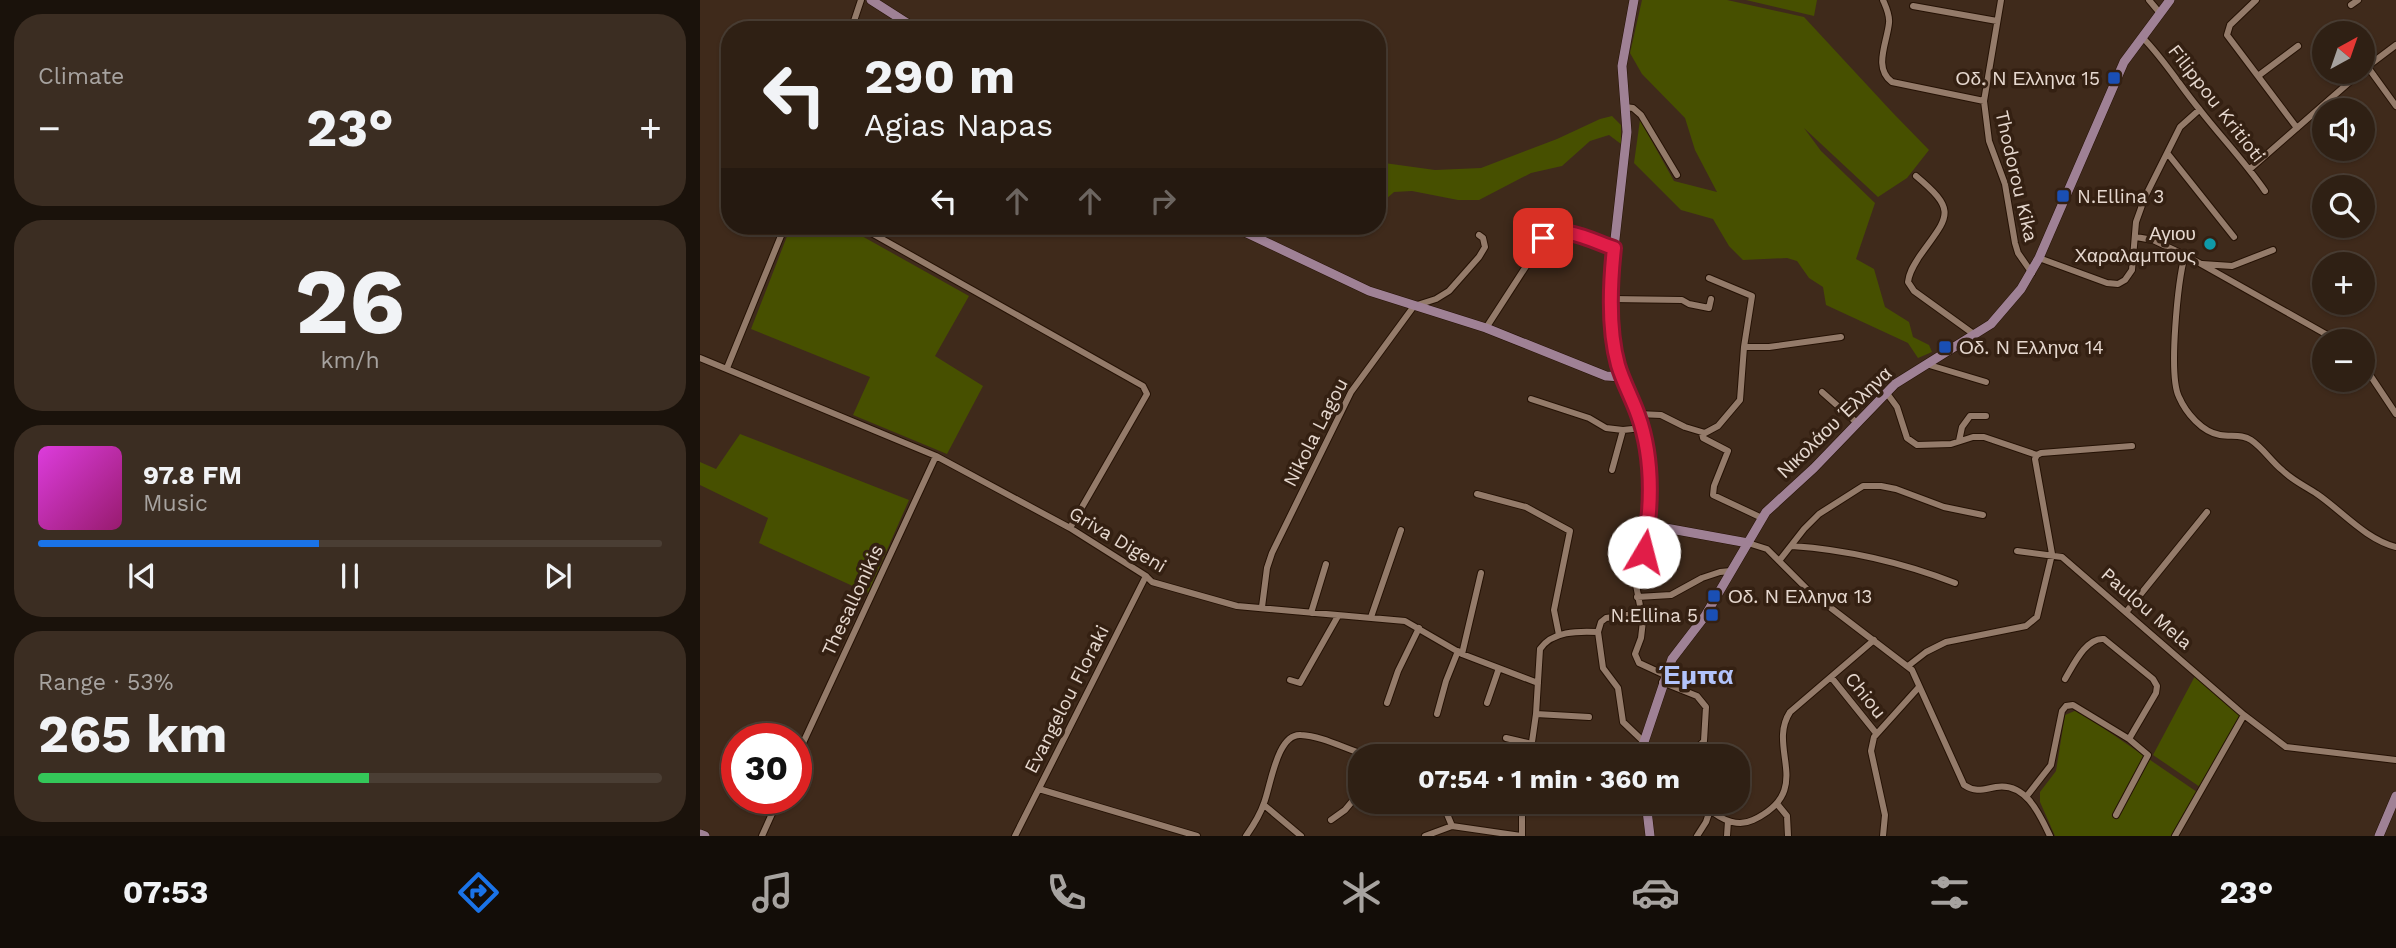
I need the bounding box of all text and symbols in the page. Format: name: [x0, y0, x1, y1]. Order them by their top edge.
north arrow: [2312, 21, 2375, 84]
map controls: [2312, 21, 2375, 392]
street label: Filippou Kritioti: [2163, 40, 2270, 167]
text: 290 m: [864, 47, 1015, 105]
icon: left: [749, 49, 840, 140]
text: Climate: [38, 63, 124, 90]
place label: Οδ. Ν Ελληνα 15: [1956, 67, 2100, 90]
marker: Οδ. Ν Ελληνα 15: [2106, 70, 2122, 86]
text: 23°: [306, 98, 394, 159]
button: sound: [2312, 98, 2375, 161]
text: −: [38, 106, 61, 150]
text: +: [639, 106, 662, 150]
text: Agias Napas: [864, 106, 1053, 144]
street label: Thodorou Kika: [1990, 108, 2043, 244]
button: search: [2312, 175, 2375, 238]
icon: left: [925, 182, 963, 220]
icon: ahead: [998, 182, 1036, 220]
icon: ahead: [1071, 182, 1109, 220]
icon: right: [1144, 182, 1182, 220]
place label: N.Ellina 3: [2077, 185, 2164, 208]
marker: N.Ellina 3: [2055, 188, 2071, 204]
pin: [1513, 208, 1573, 268]
icon: arrive: [1524, 219, 1562, 257]
place label: Αγιου Χαραλαμπους: [2074, 222, 2196, 267]
marker: Αγιου Χαραλαμπους: [2202, 236, 2218, 252]
text: 26: [295, 248, 405, 355]
button: +: [2312, 252, 2375, 315]
button: −: [2312, 329, 2375, 392]
place label: Οδ. Ν Ελληνα 14: [1959, 336, 2104, 359]
marker: Οδ. Ν Ελληνα 14: [1937, 339, 1953, 355]
text: km/h: [320, 347, 380, 374]
street label: Νικολάου Έλληνα: [1772, 362, 1896, 483]
street label: Nikola Lagou: [1278, 374, 1353, 490]
text: 97.8 FM: [143, 460, 242, 490]
text: Music: [143, 490, 208, 517]
street label: Griva Digeni: [1065, 501, 1171, 577]
position arrow: [1607, 515, 1681, 589]
street label: Thesallonikis: [817, 541, 888, 660]
icon: previous: [123, 557, 161, 595]
icon: pause: [331, 557, 369, 595]
icon: next: [539, 557, 577, 595]
street label: Paulou Mela: [2096, 563, 2197, 654]
place label: Οδ. Ν Ελληνα 13: [1728, 585, 1872, 608]
marker: Οδ. Ν Ελληνα 13: [1706, 588, 1722, 604]
place label: N.Ellina 5: [1611, 604, 1698, 627]
marker: N.Ellina 5: [1704, 607, 1720, 623]
street label: Evangelou Floraki: [1019, 621, 1114, 777]
district label: Έμπα: [1659, 660, 1733, 690]
street label: Chiou: [1840, 667, 1891, 723]
text: Range · 53%: [38, 669, 173, 696]
text: 265 km: [38, 704, 228, 765]
speed limit sign: 30: [721, 723, 812, 814]
text: 07:54 · 1 min · 360 m: [1418, 764, 1680, 794]
icon: directions: [454, 868, 503, 917]
icon: music: [748, 868, 797, 917]
icon: phone: [1042, 868, 1091, 917]
icon: climate: [1337, 868, 1386, 917]
icon: car: [1631, 868, 1680, 917]
icon: filters: [1925, 868, 1974, 917]
text: 07:53: [123, 873, 209, 911]
text: 23°: [2219, 873, 2273, 911]

